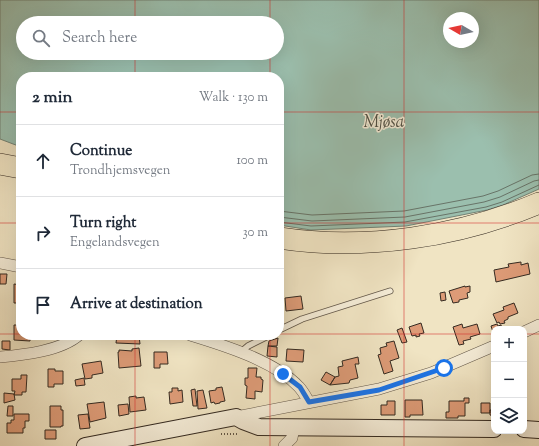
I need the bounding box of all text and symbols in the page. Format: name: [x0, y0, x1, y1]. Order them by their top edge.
north arrow: [443, 12, 479, 48]
search box: [16, 16, 284, 60]
icon: search: [30, 27, 52, 49]
text: Search here: [62, 28, 137, 49]
text: 2 min: [32, 86, 73, 110]
text: Walk · 130 m: [199, 89, 268, 107]
water label: Mjøsa: [364, 111, 405, 135]
text: Continue: [70, 141, 132, 162]
icon: ahead: [32, 150, 54, 172]
text: 100 m: [236, 152, 268, 170]
text: Trondhjemsvegen: [70, 162, 170, 180]
text: Turn right: [70, 213, 136, 234]
icon: right: [32, 222, 54, 244]
text: 30 m: [242, 224, 268, 242]
text: Engelandsvegen: [70, 234, 160, 252]
icon: arrive: [32, 294, 54, 316]
text: Arrive at destination: [70, 294, 203, 315]
map controls: [491, 326, 527, 434]
button: +: [491, 326, 527, 362]
route start: [435, 359, 453, 377]
button: −: [491, 362, 527, 398]
route end: [274, 365, 292, 383]
button: layers: [491, 398, 527, 434]

